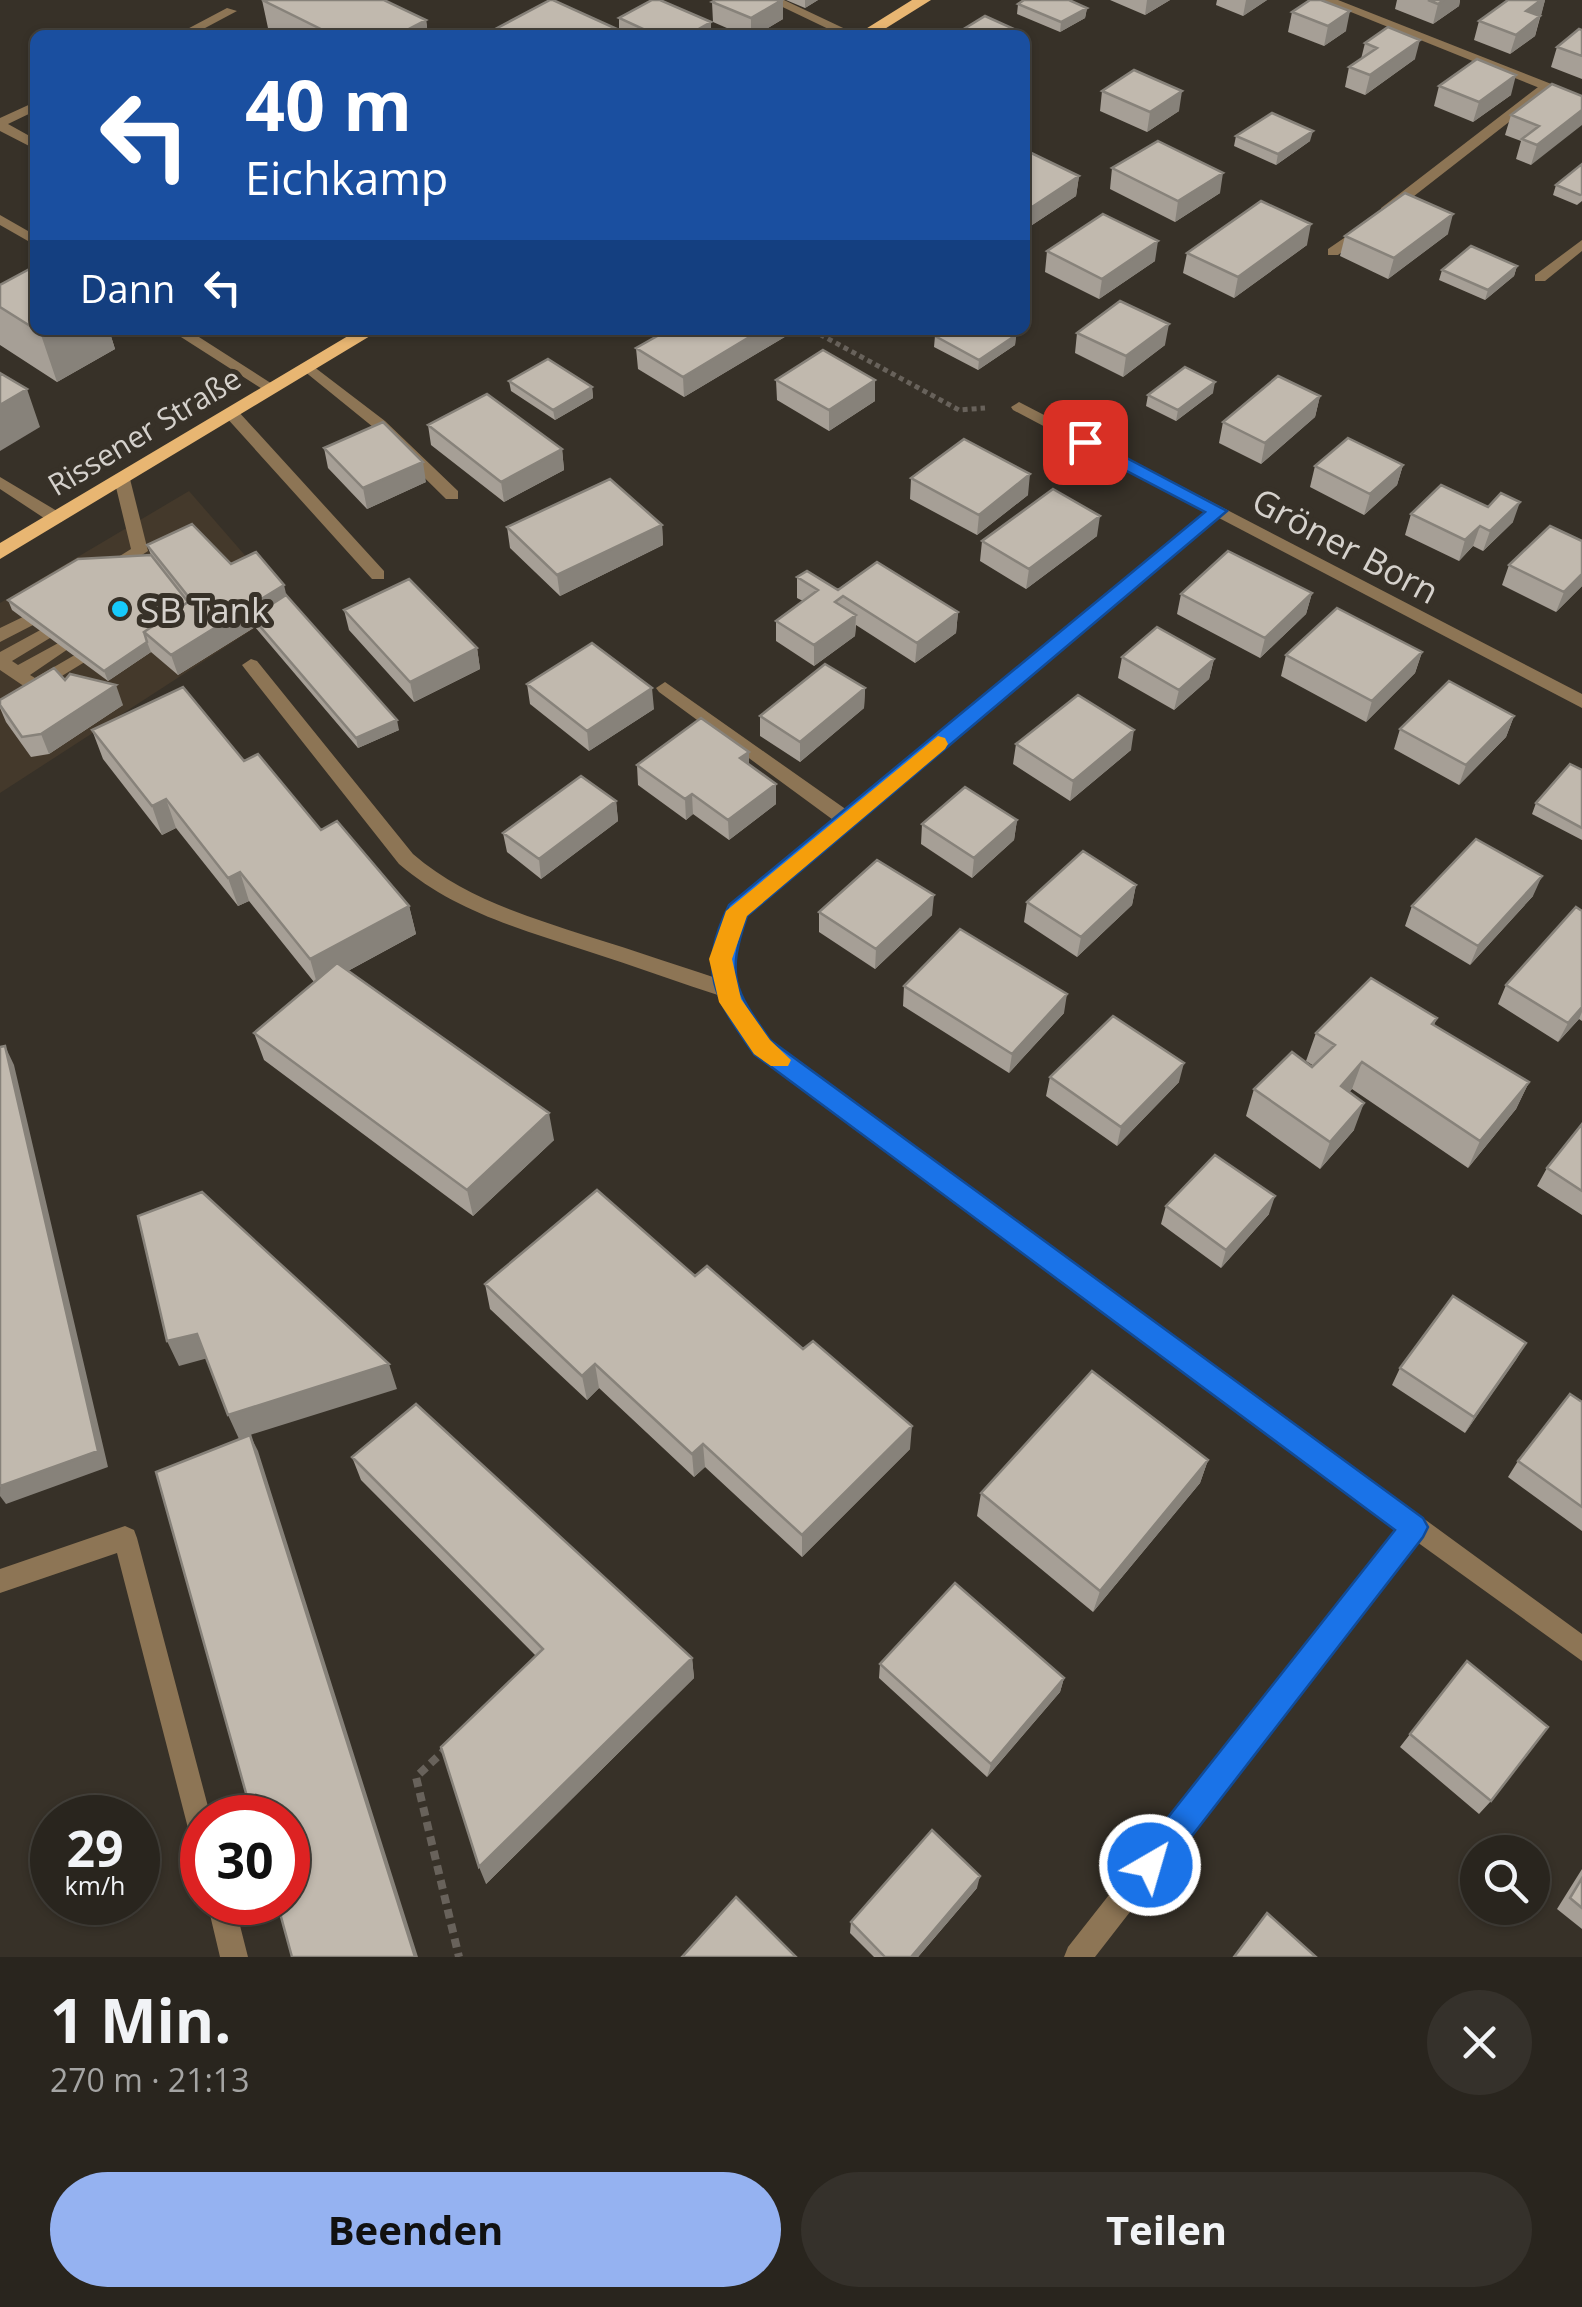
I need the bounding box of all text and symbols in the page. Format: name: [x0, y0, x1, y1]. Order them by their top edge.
text: 40 m: [245, 56, 412, 152]
icon: left: [80, 70, 210, 200]
text: Eichkamp: [245, 147, 448, 208]
icon: left: [195, 260, 250, 315]
text: Dann: [80, 262, 175, 314]
street label: Rissener Straße: [40, 357, 248, 505]
pin: [1043, 400, 1128, 485]
icon: arrive: [1058, 415, 1113, 470]
street label: Gröner Born: [1245, 476, 1447, 614]
place label: SB Tank: [140, 586, 270, 633]
marker: SB Tank: [109, 598, 131, 620]
speed limit sign: 30: [180, 1795, 310, 1925]
position arrow: [1098, 1813, 1202, 1917]
text: 29: [66, 1814, 124, 1882]
map controls: [1460, 1835, 1550, 1925]
button: search: [1460, 1835, 1550, 1925]
text: km/h: [65, 1868, 125, 1902]
text: 1 Min.: [50, 1979, 231, 2061]
button: close: [1427, 1990, 1532, 2095]
text: 270 m · 21:13: [50, 2058, 249, 2101]
button: Beenden: [50, 2172, 781, 2287]
button: Teilen: [801, 2172, 1532, 2287]

